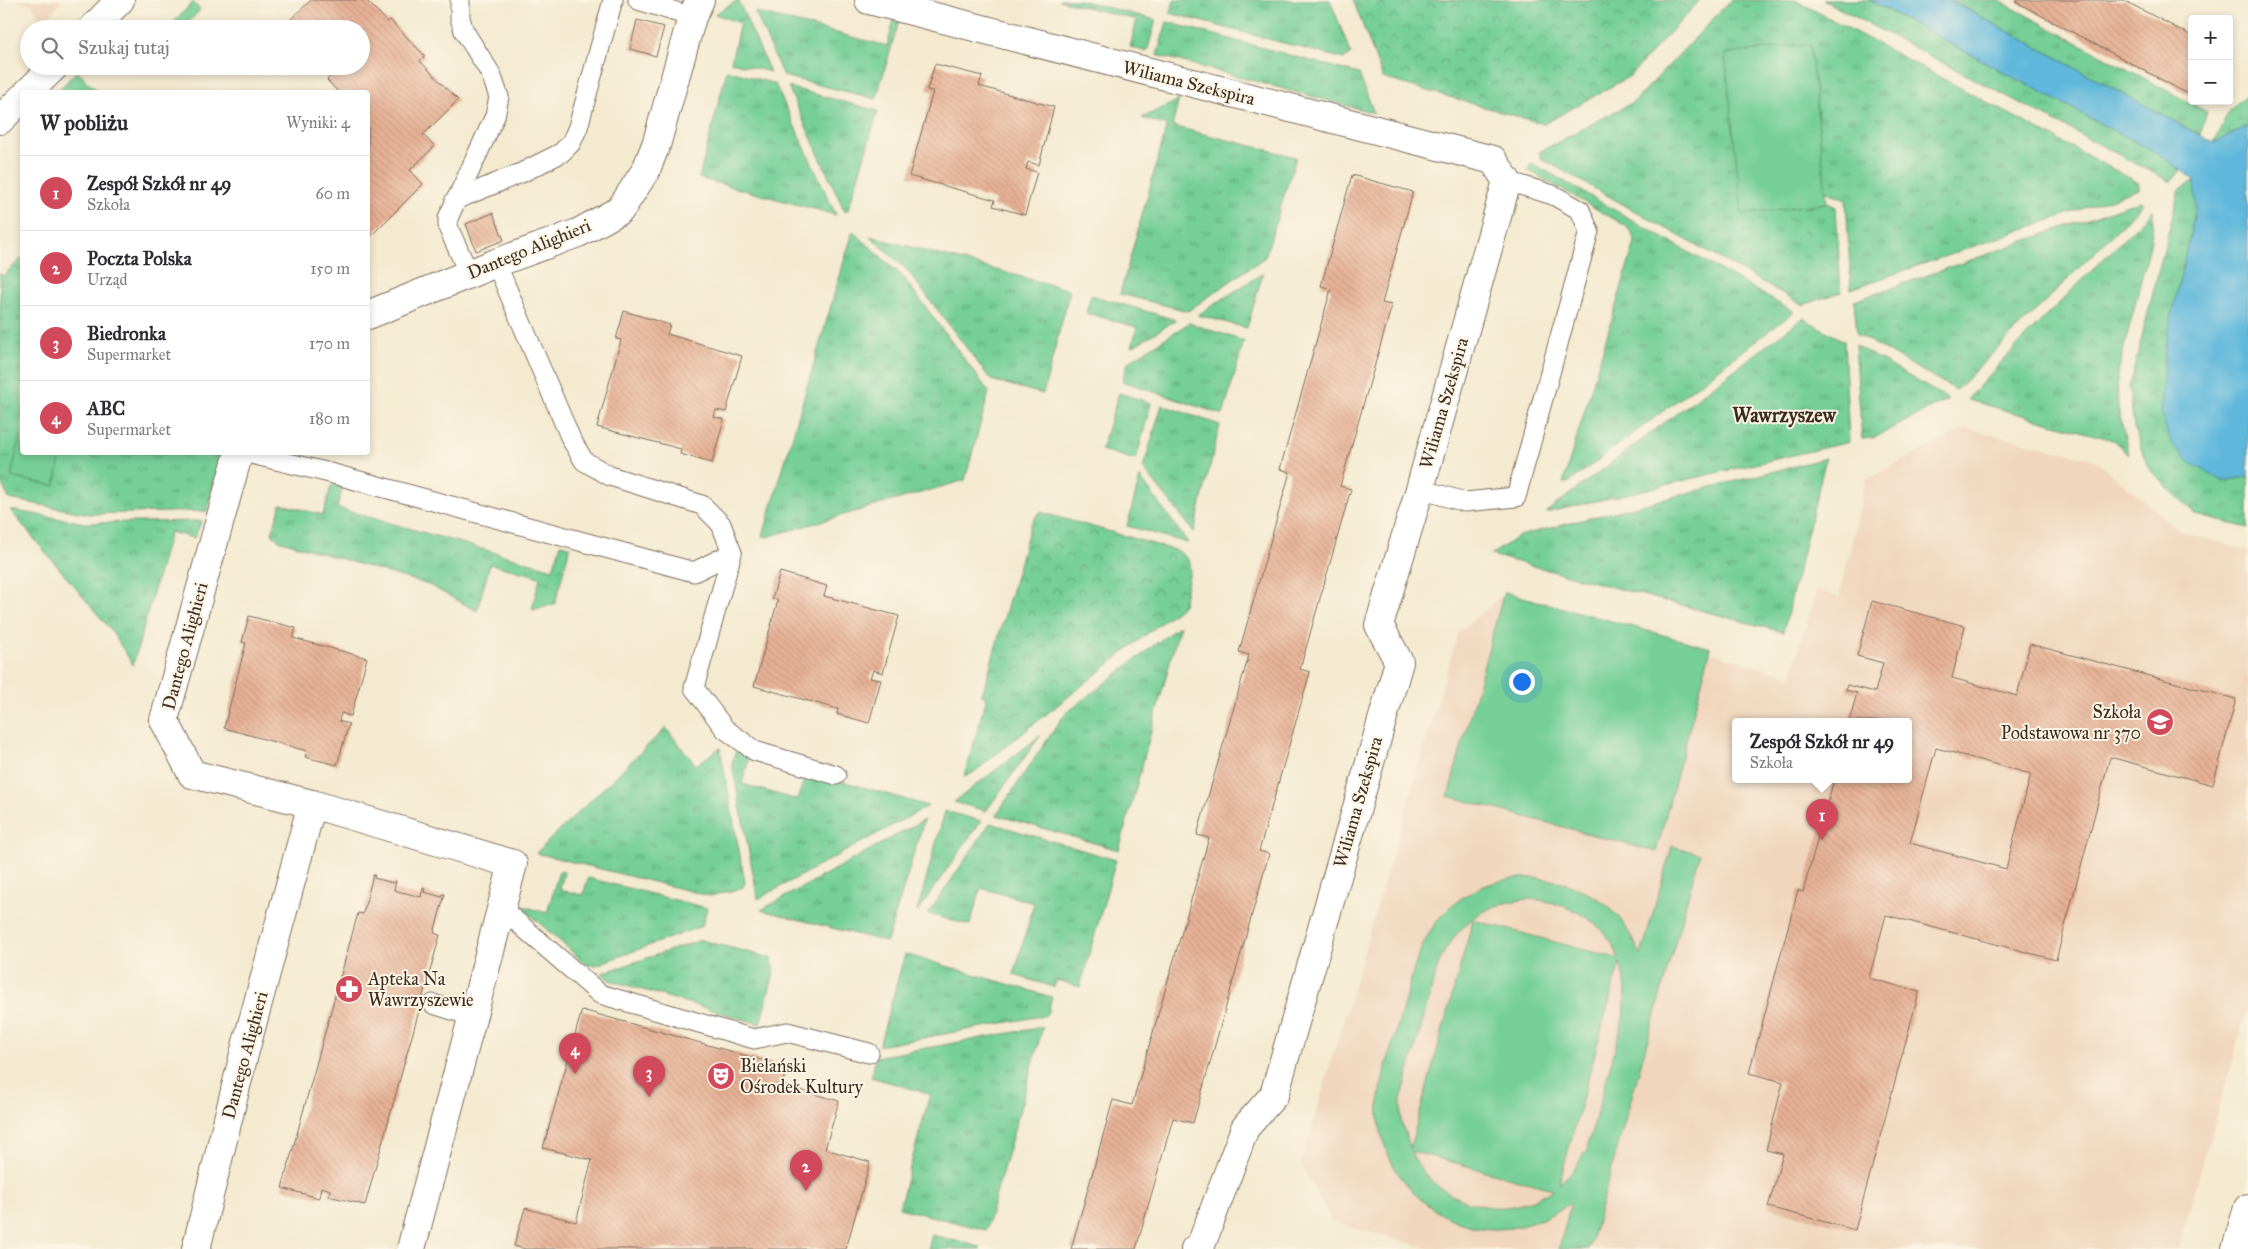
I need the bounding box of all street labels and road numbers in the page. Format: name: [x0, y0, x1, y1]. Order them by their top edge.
street label: Wiliama Szekspira: [1121, 56, 1258, 110]
street label: Dantego Alighieri: [464, 214, 594, 285]
street label: Wiliama Szekspira: [1415, 335, 1473, 471]
street label: Dantego Alighieri: [157, 580, 214, 712]
street label: Wiliama Szekspira: [1329, 734, 1387, 870]
street label: Dantego Alighieri: [217, 989, 274, 1121]

